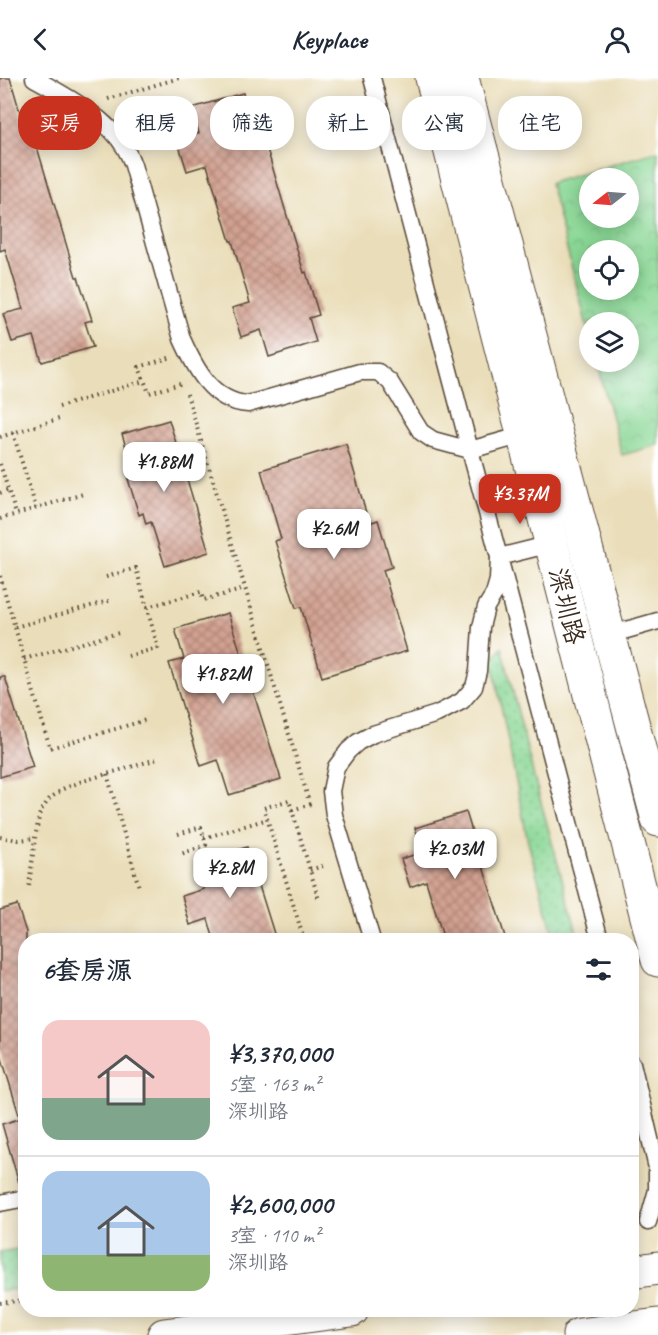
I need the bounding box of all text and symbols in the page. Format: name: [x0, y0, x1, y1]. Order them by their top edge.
text: Keyplace: [291, 22, 367, 56]
icon: back: [24, 23, 57, 56]
icon: person: [601, 23, 634, 56]
chip: 买房: [18, 96, 102, 150]
chip: 租房: [114, 96, 198, 150]
chip: 筛选: [210, 96, 294, 150]
chip: 新上: [306, 96, 390, 150]
chip: 公寓: [402, 96, 486, 150]
chip: 住宅: [498, 96, 582, 150]
north arrow: [579, 168, 639, 228]
map controls: [579, 168, 639, 372]
button: locate: [579, 240, 639, 300]
button: layers: [579, 312, 639, 372]
pin: ¥1.88M: [115, 442, 213, 493]
text: ¥1.88M: [137, 449, 191, 474]
pin: ¥3.37M: [471, 474, 569, 525]
text: ¥3.37M: [493, 481, 547, 506]
pin: ¥2.6M: [292, 509, 376, 560]
text: ¥2.6M: [311, 516, 357, 541]
street label: 深圳路: [541, 564, 592, 648]
pin: ¥1.82M: [174, 654, 272, 705]
text: ¥1.82M: [196, 661, 250, 686]
pin: ¥2.03M: [406, 829, 504, 880]
text: ¥2.03M: [428, 836, 482, 861]
pin: ¥2.8M: [188, 848, 272, 899]
text: ¥2.8M: [207, 855, 253, 880]
icon: filters: [582, 953, 615, 986]
text: 6套房源: [42, 954, 132, 987]
text: ¥3,370,000: [228, 1037, 332, 1070]
icon: home: [90, 1044, 162, 1116]
text: 5室 · 163 m²: [228, 1072, 320, 1097]
text: 深圳路: [228, 1099, 288, 1124]
text: ¥2,600,000: [228, 1188, 332, 1221]
icon: home: [90, 1195, 162, 1267]
text: 3室 · 110 m²: [228, 1223, 320, 1248]
text: 深圳路: [228, 1250, 288, 1275]

